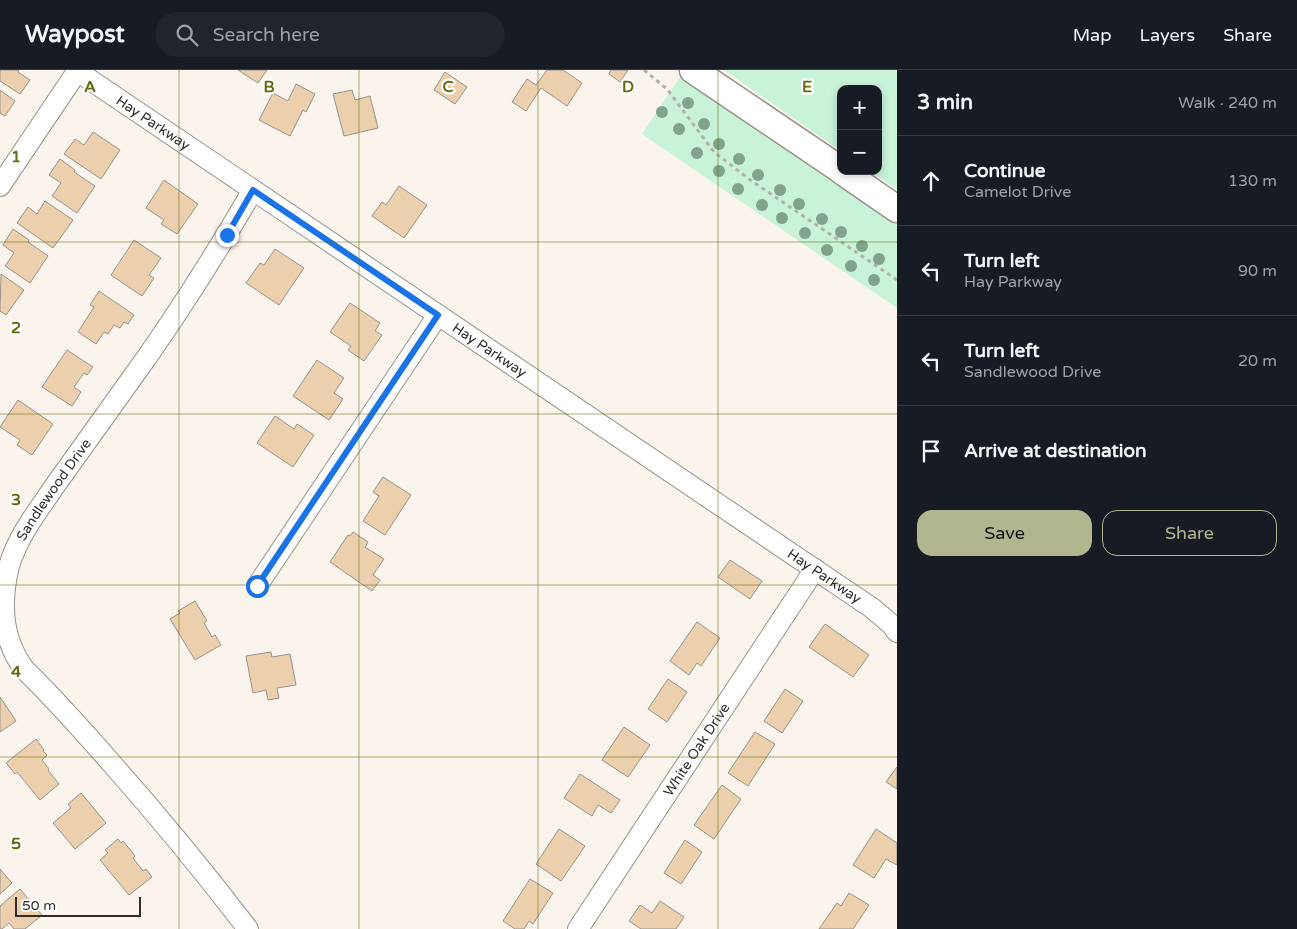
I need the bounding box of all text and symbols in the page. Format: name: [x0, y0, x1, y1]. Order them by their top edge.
search box: [155, 12, 505, 57]
text: Waypost: [25, 20, 125, 49]
icon: search: [173, 21, 201, 49]
text: Search here: [213, 24, 320, 46]
text: Map: [1073, 24, 1112, 46]
text: Layers: [1140, 24, 1195, 46]
text: Share: [1223, 24, 1272, 46]
text: A: [84, 77, 96, 97]
text: B: [263, 77, 275, 97]
text: C: [442, 77, 454, 97]
text: D: [622, 77, 634, 97]
text: E: [802, 77, 812, 97]
map controls: [837, 85, 882, 175]
button: +: [837, 85, 882, 130]
text: 3 min: [917, 90, 973, 115]
street label: Hay Parkway: [113, 92, 194, 154]
text: Walk · 240 m: [1178, 93, 1277, 113]
button: −: [837, 130, 882, 175]
text: 1: [11, 147, 21, 167]
text: Continue: [964, 160, 1046, 182]
icon: ahead: [917, 167, 945, 195]
text: 130 m: [1228, 171, 1277, 191]
text: Camelot Drive: [964, 182, 1071, 202]
route end: [216, 224, 239, 247]
text: Turn left: [964, 250, 1040, 272]
icon: left: [917, 257, 945, 285]
text: 90 m: [1238, 261, 1277, 281]
text: Hay Parkway: [964, 272, 1062, 292]
text: 2: [11, 318, 21, 338]
street label: Hay Parkway: [449, 319, 530, 381]
text: Turn left: [964, 340, 1040, 362]
icon: left: [917, 347, 945, 375]
text: 20 m: [1238, 351, 1277, 371]
text: Sandlewood Drive: [964, 362, 1101, 382]
street label: Sandlewood Drive: [13, 435, 95, 544]
icon: arrive: [917, 437, 945, 465]
text: Arrive at destination: [964, 440, 1147, 462]
text: 3: [11, 490, 21, 510]
button: Save: [917, 510, 1092, 556]
button: Share: [1102, 510, 1277, 556]
street label: Hay Parkway: [784, 545, 865, 608]
route start: [246, 575, 269, 598]
text: 4: [11, 662, 21, 682]
street label: White Oak Drive: [660, 700, 733, 799]
text: 5: [11, 834, 21, 854]
scale bar: [15, 894, 141, 917]
text: 50 m: [22, 897, 56, 914]

